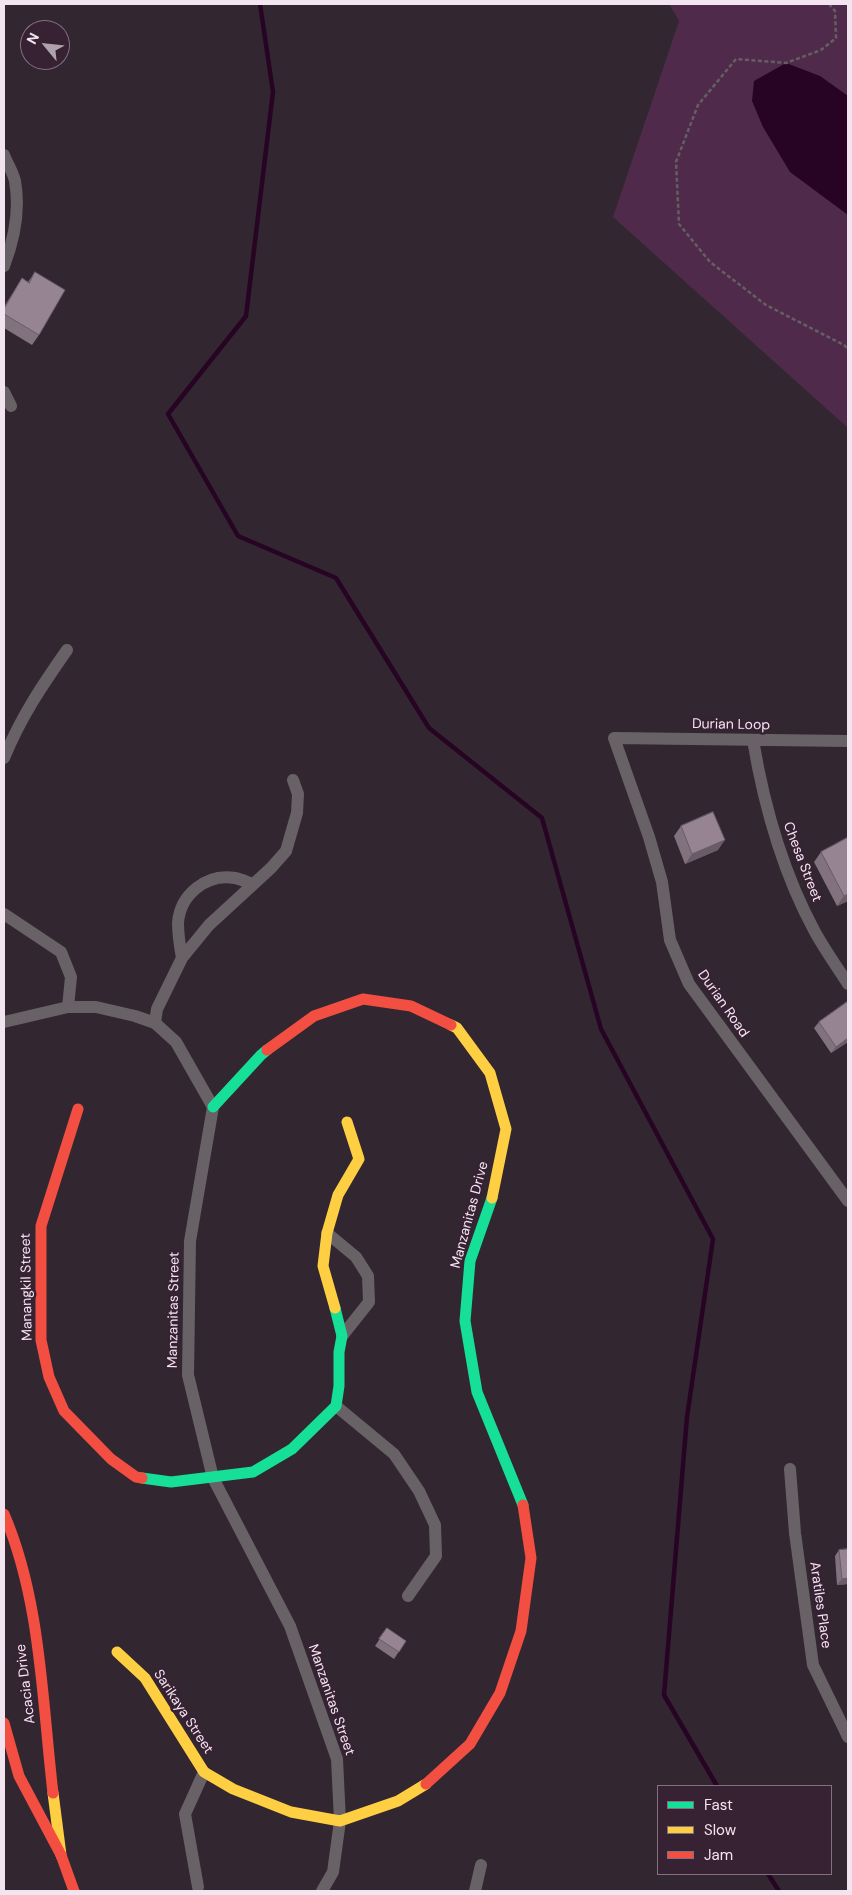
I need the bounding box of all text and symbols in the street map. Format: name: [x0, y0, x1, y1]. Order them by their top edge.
north arrow: [20, 20, 70, 70]
text: N: [22, 30, 43, 47]
street label: Durian Loop: [692, 716, 770, 734]
street label: Chesa Street: [779, 820, 825, 904]
street label: Durian Road: [694, 967, 752, 1041]
street label: Manzanitas Drive: [448, 1160, 492, 1270]
street label: Manangkil Street: [18, 1233, 36, 1341]
street label: Manzanitas Street: [165, 1252, 183, 1368]
street label: Aratiles Place: [806, 1561, 834, 1649]
street label: Manzanitas Street: [304, 1642, 358, 1758]
street label: Acacia Drive: [13, 1643, 39, 1725]
street label: Sarikaya Street: [150, 1667, 216, 1757]
legend: [657, 1785, 832, 1875]
text: Fast: [704, 1795, 733, 1815]
text: Slow: [704, 1820, 736, 1840]
text: Jam: [704, 1845, 733, 1865]

